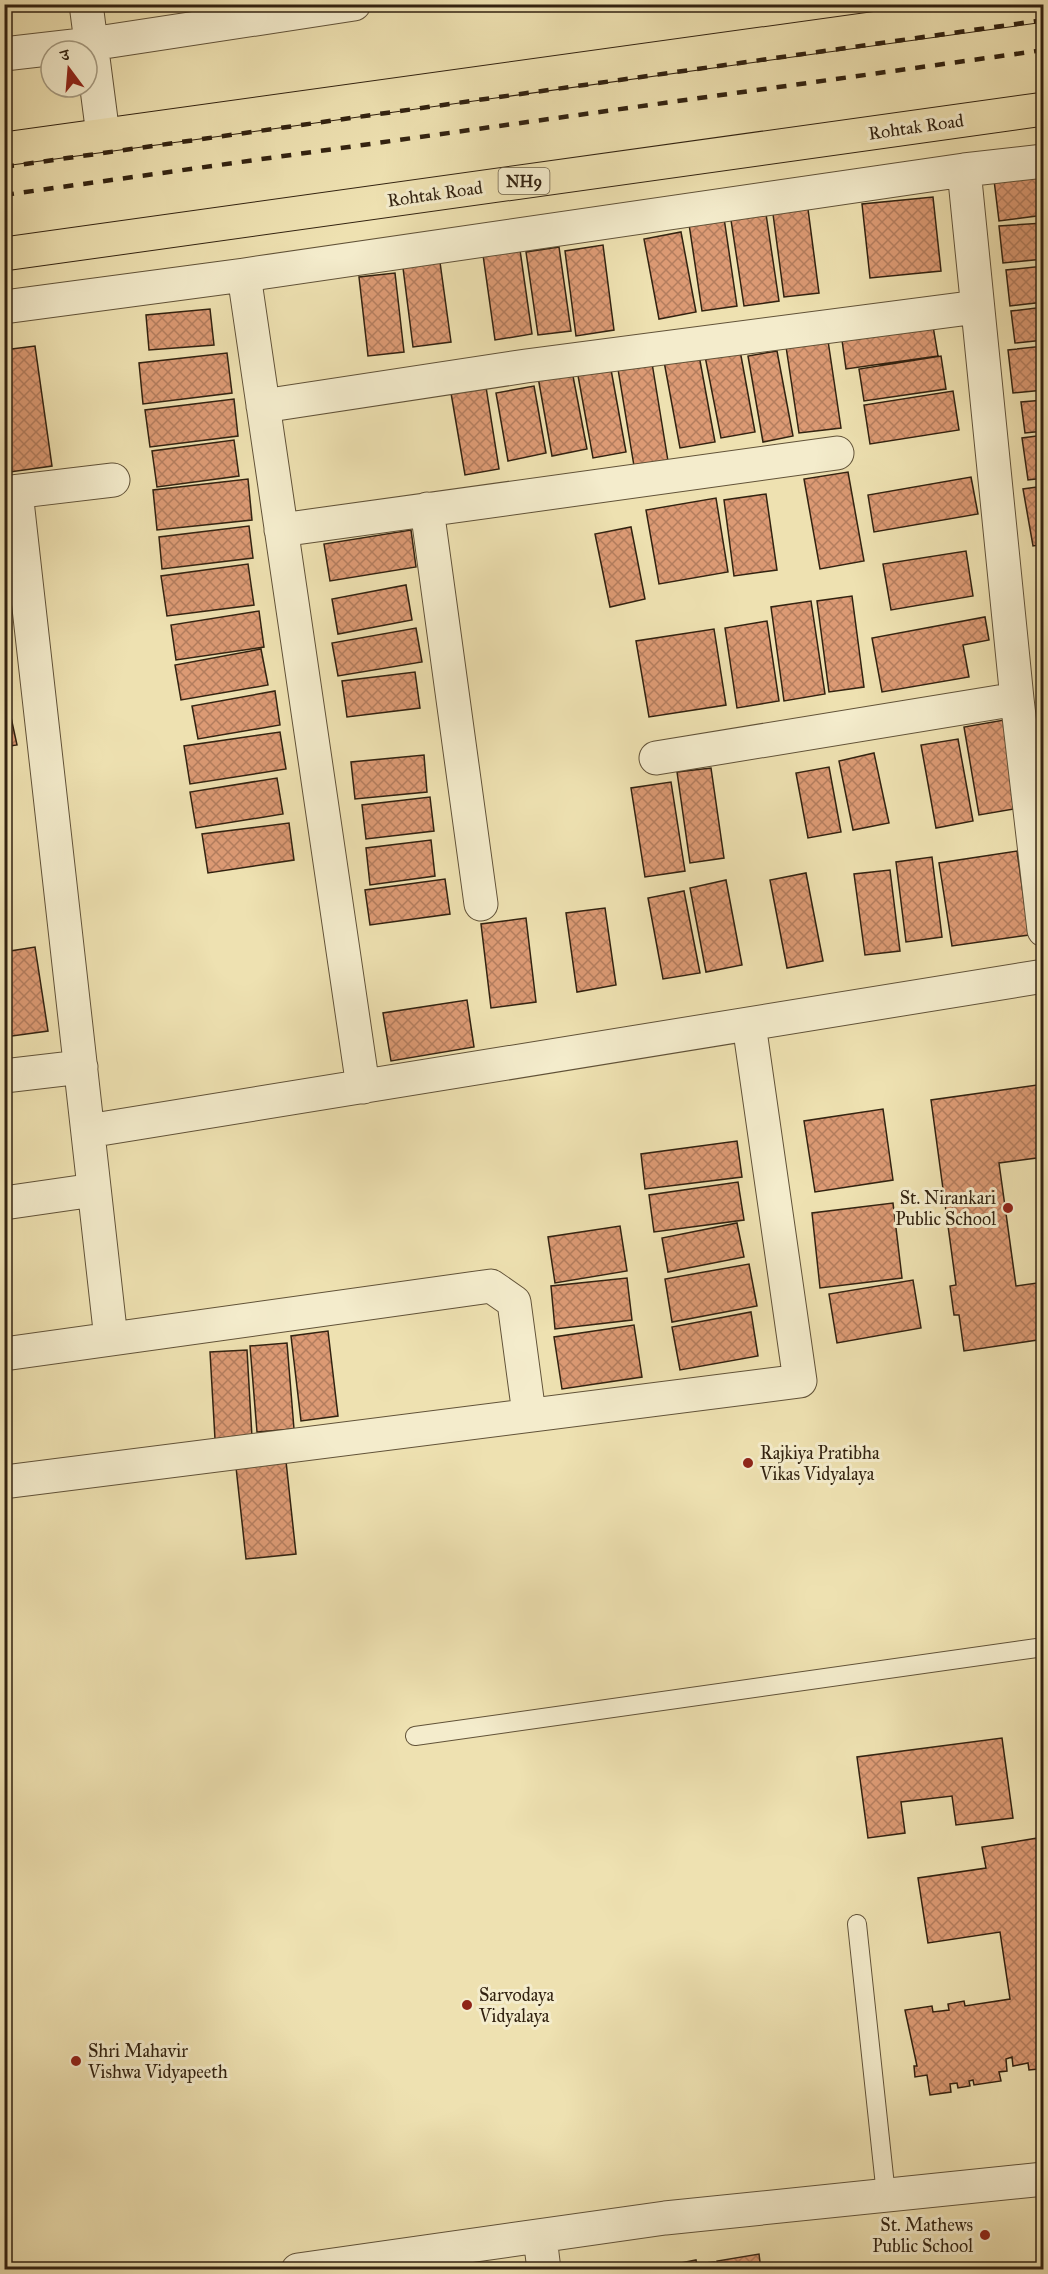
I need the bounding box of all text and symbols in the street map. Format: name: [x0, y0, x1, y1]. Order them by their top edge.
north arrow: [39, 39, 99, 99]
text: उ: [58, 44, 73, 66]
street label: Rohtak Road: [867, 109, 965, 145]
road number: NH9: [498, 168, 550, 194]
street label: Rohtak Road: [386, 176, 484, 212]
place label: St. Nirankari Public School: [895, 1187, 996, 1230]
marker: St. Nirankari Public School: [1001, 1201, 1015, 1215]
place label: Rajkiya Pratibha Vikas Vidyalaya: [759, 1442, 880, 1485]
marker: Rajkiya Pratibha Vikas Vidyalaya: [741, 1456, 755, 1470]
place label: Sarvodaya Vidyalaya: [478, 1984, 554, 2027]
marker: Sarvodaya Vidyalaya: [460, 1998, 474, 2012]
place label: Shri Mahavir Vishwa Vidyapeeth: [87, 2040, 228, 2083]
marker: Shri Mahavir Vishwa Vidyapeeth: [69, 2054, 83, 2068]
place label: St. Mathews Public School: [872, 2214, 973, 2257]
marker: St. Mathews Public School: [978, 2228, 992, 2242]

